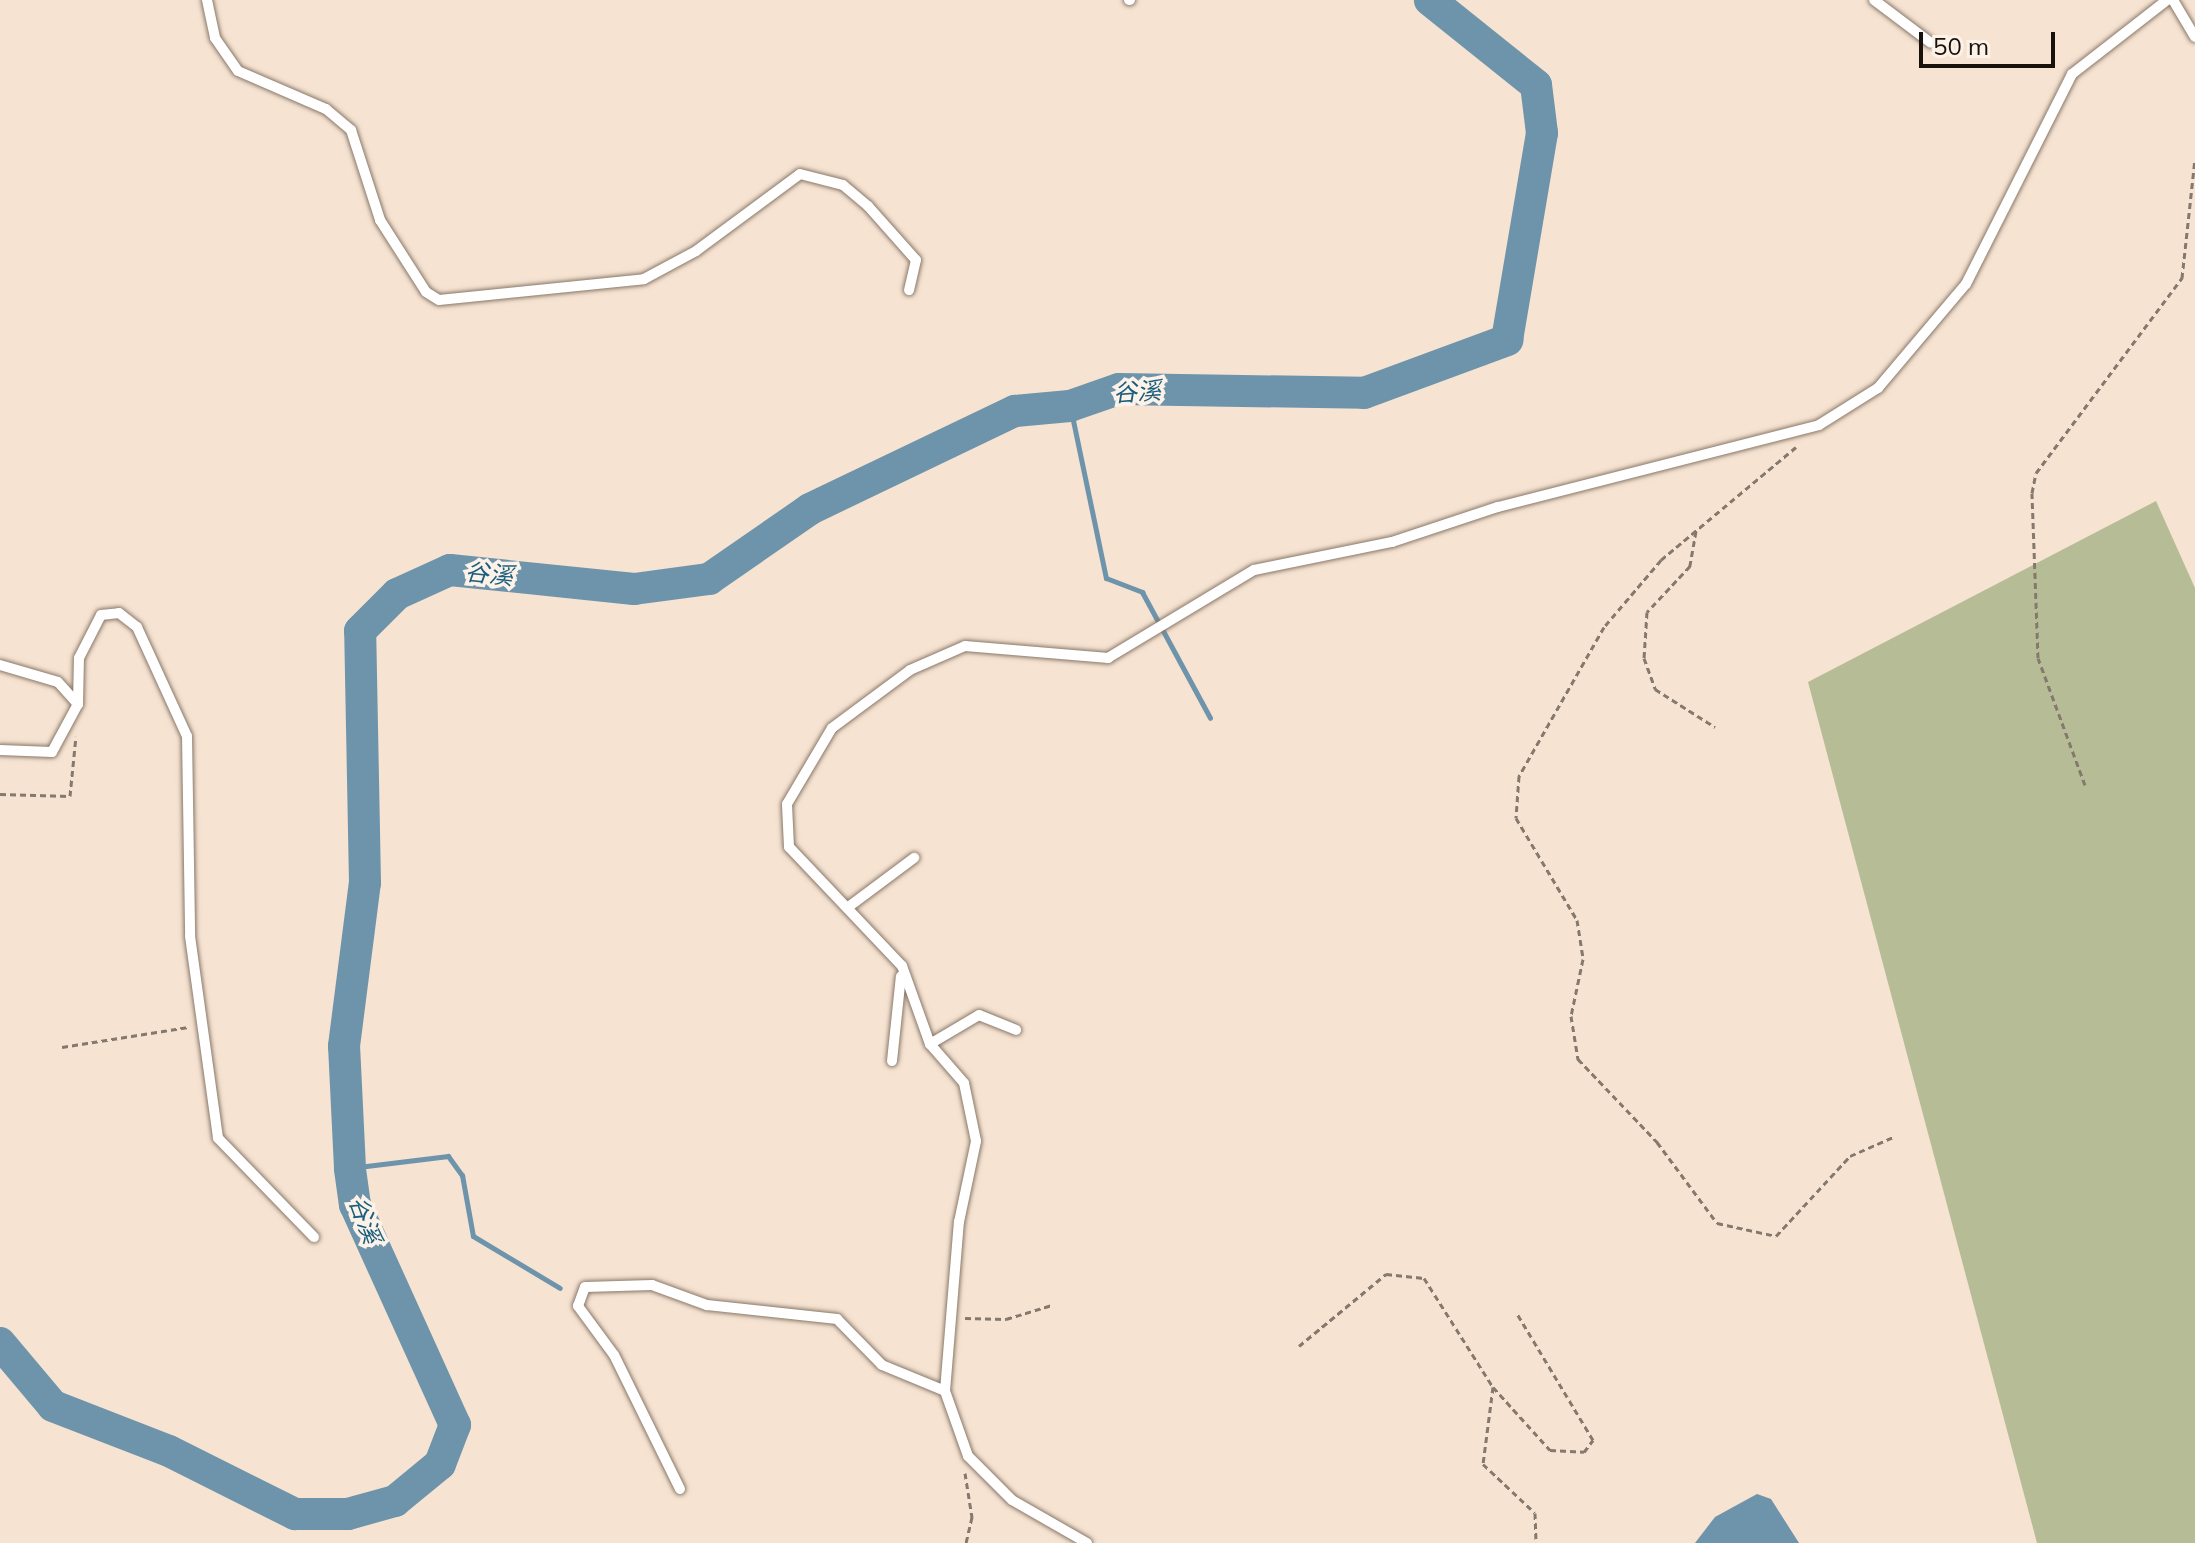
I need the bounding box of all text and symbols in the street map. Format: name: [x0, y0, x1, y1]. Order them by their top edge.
scale bar: [1923, 16, 2059, 66]
text: 50 m: [1933, 31, 1989, 61]
water label: 谷溪: [1112, 376, 1162, 408]
water label: 谷溪: [464, 557, 514, 591]
water label: 谷溪: [343, 1193, 387, 1247]

